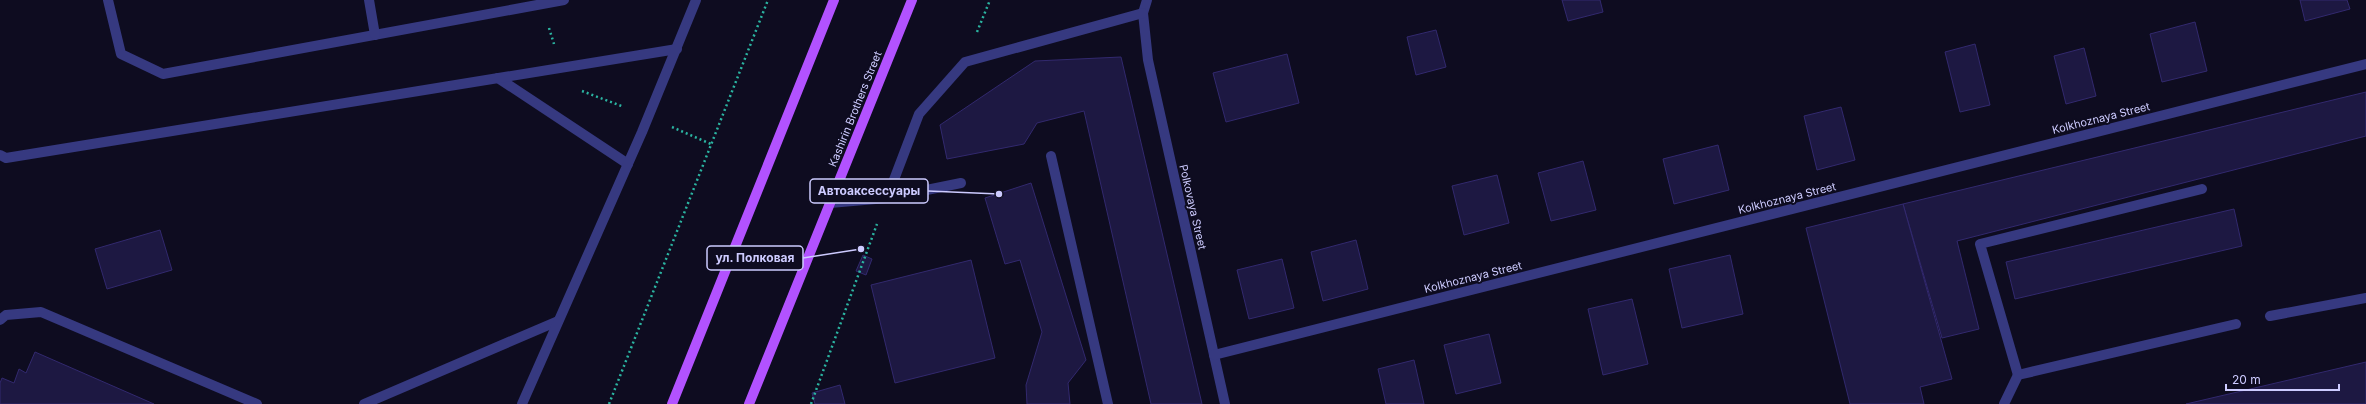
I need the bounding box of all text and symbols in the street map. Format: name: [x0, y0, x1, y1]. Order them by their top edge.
street label: Kashirin Brothers Street: [825, 49, 885, 169]
street label: Kolkhoznaya Street: [2051, 99, 2152, 137]
street label: Polkovaya Street: [1176, 163, 1210, 251]
callout: Автоаксессуары: [810, 179, 928, 203]
street label: Kolkhoznaya Street: [1737, 179, 1838, 217]
text: Автоаксессуары: [818, 183, 920, 198]
callout: ул. Полковая: [707, 246, 803, 270]
text: ул. Полковая: [716, 250, 795, 265]
street label: Kolkhoznaya Street: [1423, 258, 1524, 296]
scale bar: [2226, 366, 2339, 392]
text: 20 m: [2232, 372, 2261, 387]

